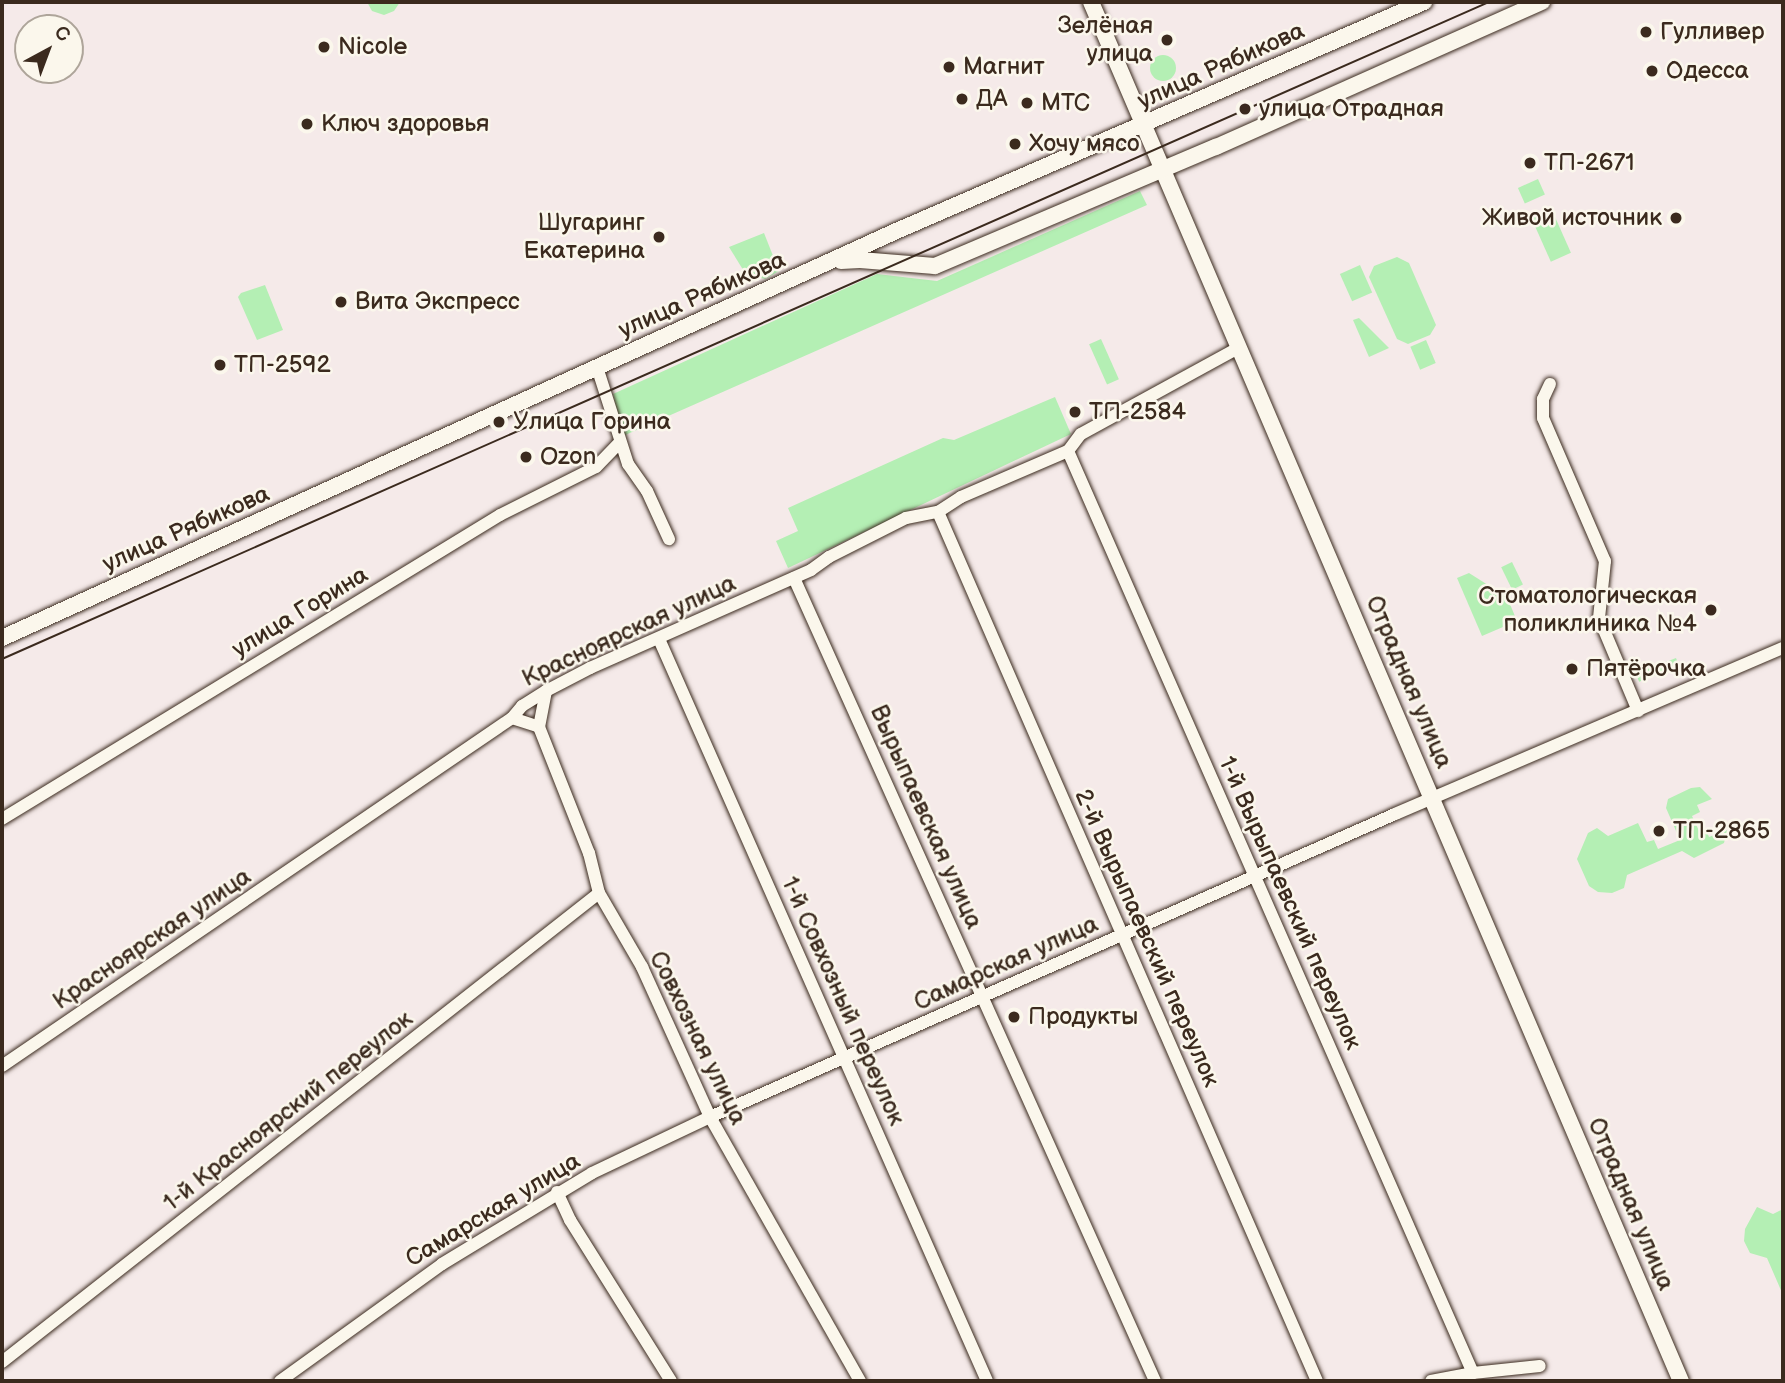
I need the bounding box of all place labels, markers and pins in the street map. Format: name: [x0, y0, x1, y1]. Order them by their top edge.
place label: Зелёная улица: [1058, 12, 1153, 68]
place label: Гулливер: [1660, 18, 1764, 46]
marker: Гулливер: [1638, 24, 1654, 40]
marker: Зелёная улица: [1159, 32, 1175, 48]
place label: Nicole: [338, 33, 407, 61]
marker: Nicole: [316, 39, 332, 55]
place label: Магнит: [963, 53, 1045, 81]
place label: Одесса: [1666, 57, 1749, 85]
marker: Магнит: [941, 59, 957, 75]
marker: Одесса: [1644, 63, 1660, 79]
place label: ДА: [976, 85, 1008, 113]
place label: МТС: [1041, 89, 1090, 117]
marker: ДА: [954, 91, 970, 107]
marker: МТС: [1019, 95, 1035, 111]
place label: улица Отрадная: [1259, 95, 1444, 123]
marker: улица Отрадная: [1237, 101, 1253, 117]
place label: Ключ здоровья: [321, 110, 489, 138]
marker: Ключ здоровья: [299, 116, 315, 132]
place label: Хочу мясо: [1029, 130, 1139, 158]
marker: Хочу мясо: [1007, 136, 1023, 152]
place label: ТП-2671: [1544, 149, 1635, 177]
marker: ТП-2671: [1522, 155, 1538, 171]
place label: Живой источник: [1482, 204, 1662, 232]
place label: Шугаринг Екатерина: [524, 209, 645, 265]
marker: Живой источник: [1668, 210, 1684, 226]
marker: Шугаринг Екатерина: [651, 229, 667, 245]
place label: Вита Экспресс: [355, 288, 520, 316]
marker: Вита Экспресс: [333, 294, 349, 310]
place label: ТП-2592: [234, 351, 331, 379]
marker: ТП-2592: [212, 357, 228, 373]
place label: ТП-2584: [1089, 398, 1186, 426]
marker: ТП-2584: [1067, 404, 1083, 420]
place label: Улица Горина: [513, 408, 671, 436]
marker: Улица Горина: [491, 414, 507, 430]
place label: Ozon: [540, 443, 596, 471]
marker: Ozon: [518, 449, 534, 465]
place label: Стоматологическая поликлиника №4: [1478, 582, 1697, 638]
marker: Стоматологическая поликлиника №4: [1703, 602, 1719, 618]
place label: Пятёрочка: [1586, 655, 1706, 683]
marker: Пятёрочка: [1564, 661, 1580, 677]
place label: ТП-2865: [1673, 817, 1770, 845]
marker: ТП-2865: [1651, 823, 1667, 839]
place label: Продукты: [1028, 1003, 1138, 1031]
marker: Продукты: [1006, 1009, 1022, 1025]

